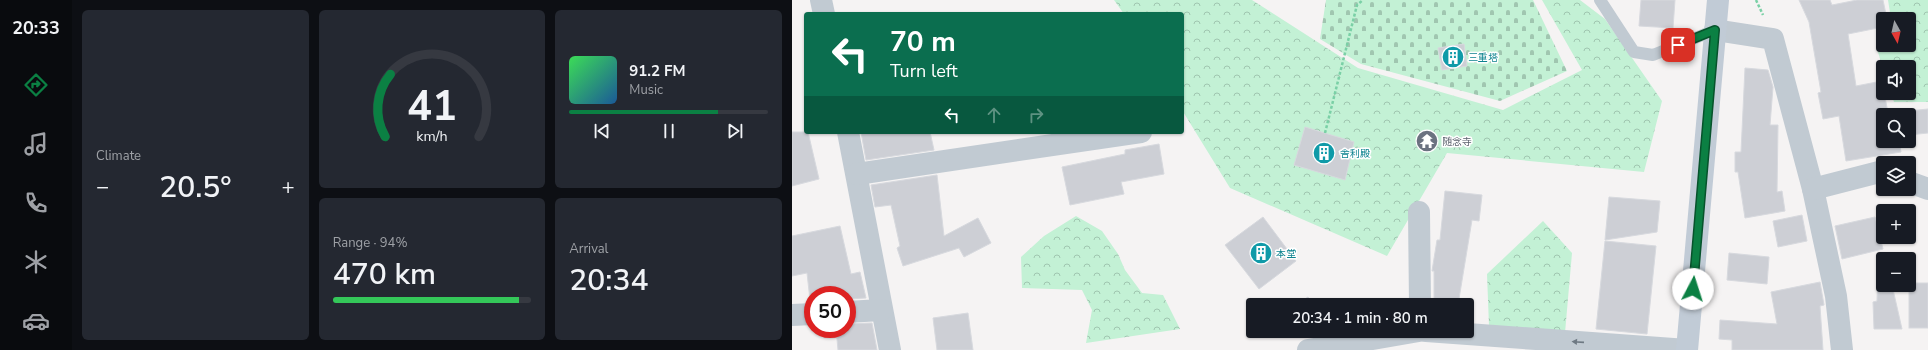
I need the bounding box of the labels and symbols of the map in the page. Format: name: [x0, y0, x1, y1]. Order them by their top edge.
north arrow: [1876, 12, 1916, 52]
pin: [1661, 28, 1695, 62]
building icon: 三重塔: [1440, 44, 1466, 70]
place label: 三重塔: [1468, 51, 1498, 65]
temple icon: 随念寺: [1414, 128, 1440, 154]
place label: 随念寺: [1442, 135, 1472, 149]
building icon: 舎利殿: [1311, 140, 1337, 166]
place label: 舎利殿: [1340, 147, 1370, 161]
building icon: 本堂: [1248, 240, 1274, 266]
place label: 本堂: [1276, 247, 1296, 261]
position arrow: [1672, 268, 1714, 310]
speed limit sign: 50: [804, 286, 856, 338]
one-way arrow: [1572, 339, 1584, 346]

